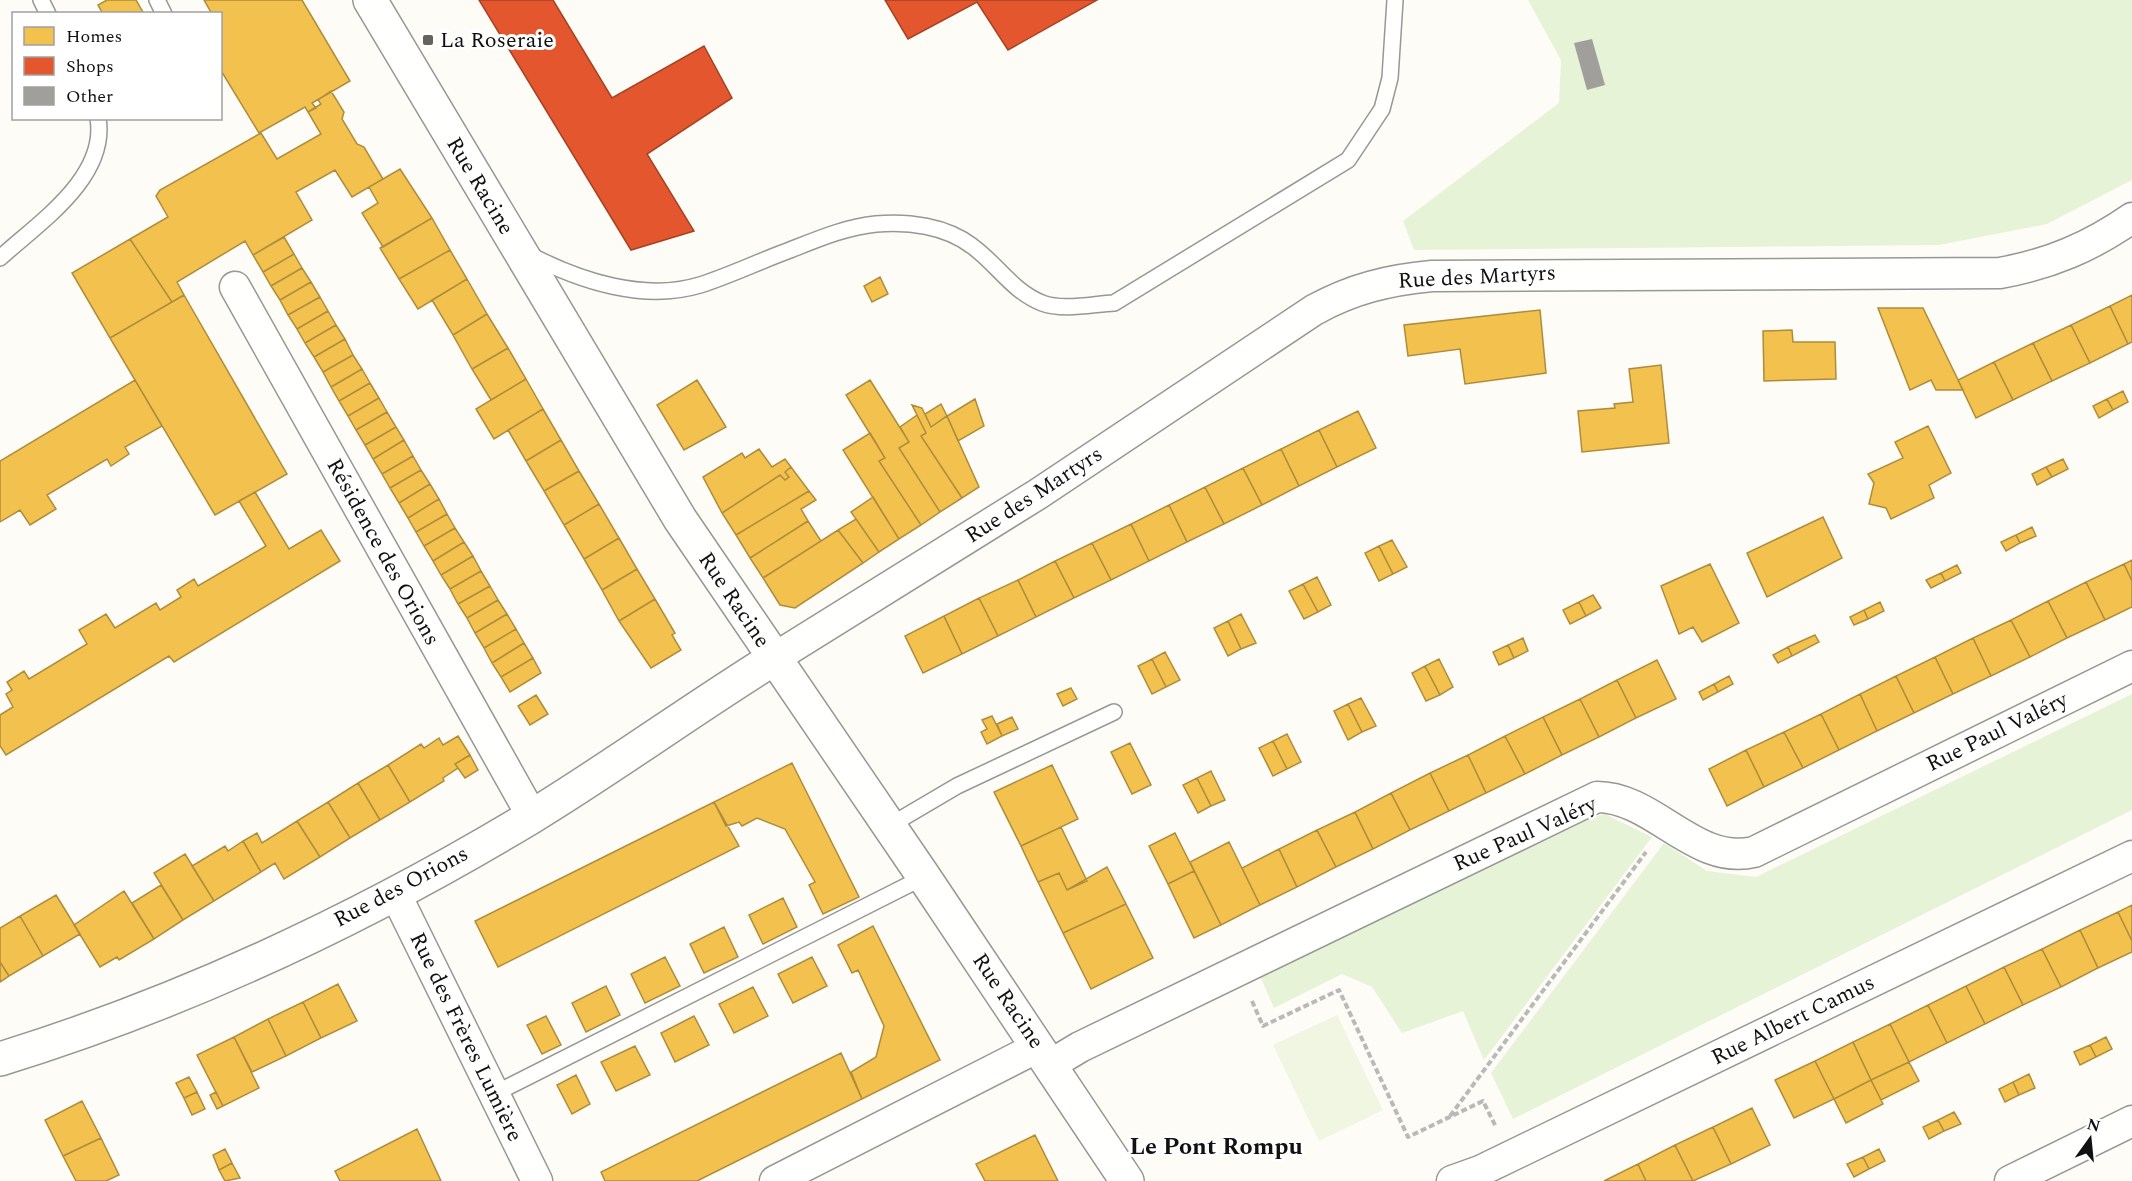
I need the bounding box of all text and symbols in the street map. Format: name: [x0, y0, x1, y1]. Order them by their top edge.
legend: [12, 12, 222, 120]
text: Homes: [66, 23, 122, 50]
place label: La Roseraie: [440, 24, 554, 57]
marker: La Roseraie: [421, 33, 435, 47]
text: Shops: [66, 53, 114, 80]
text: Other: [66, 83, 113, 110]
street label: Rue Racine: [438, 131, 522, 241]
street label: Rue des Martyrs: [1397, 256, 1557, 298]
street label: Rue des Martyrs: [959, 438, 1109, 552]
street label: Résidence des Orions: [318, 452, 448, 652]
street label: Rue Racine: [690, 545, 778, 655]
street label: Rue Paul Valéry: [1921, 683, 2075, 781]
street label: Rue Paul Valéry: [1448, 787, 1603, 880]
street label: Rue des Orions: [328, 838, 474, 936]
street label: Rue des Frères Lumière: [401, 927, 531, 1147]
street label: Rue Racine: [964, 946, 1052, 1056]
street label: Rue Albert Camus: [1706, 966, 1880, 1074]
north arrow: [2060, 1109, 2120, 1169]
text: N: [2084, 1112, 2103, 1139]
district label: Le Pont Rompu: [1129, 1129, 1303, 1165]

